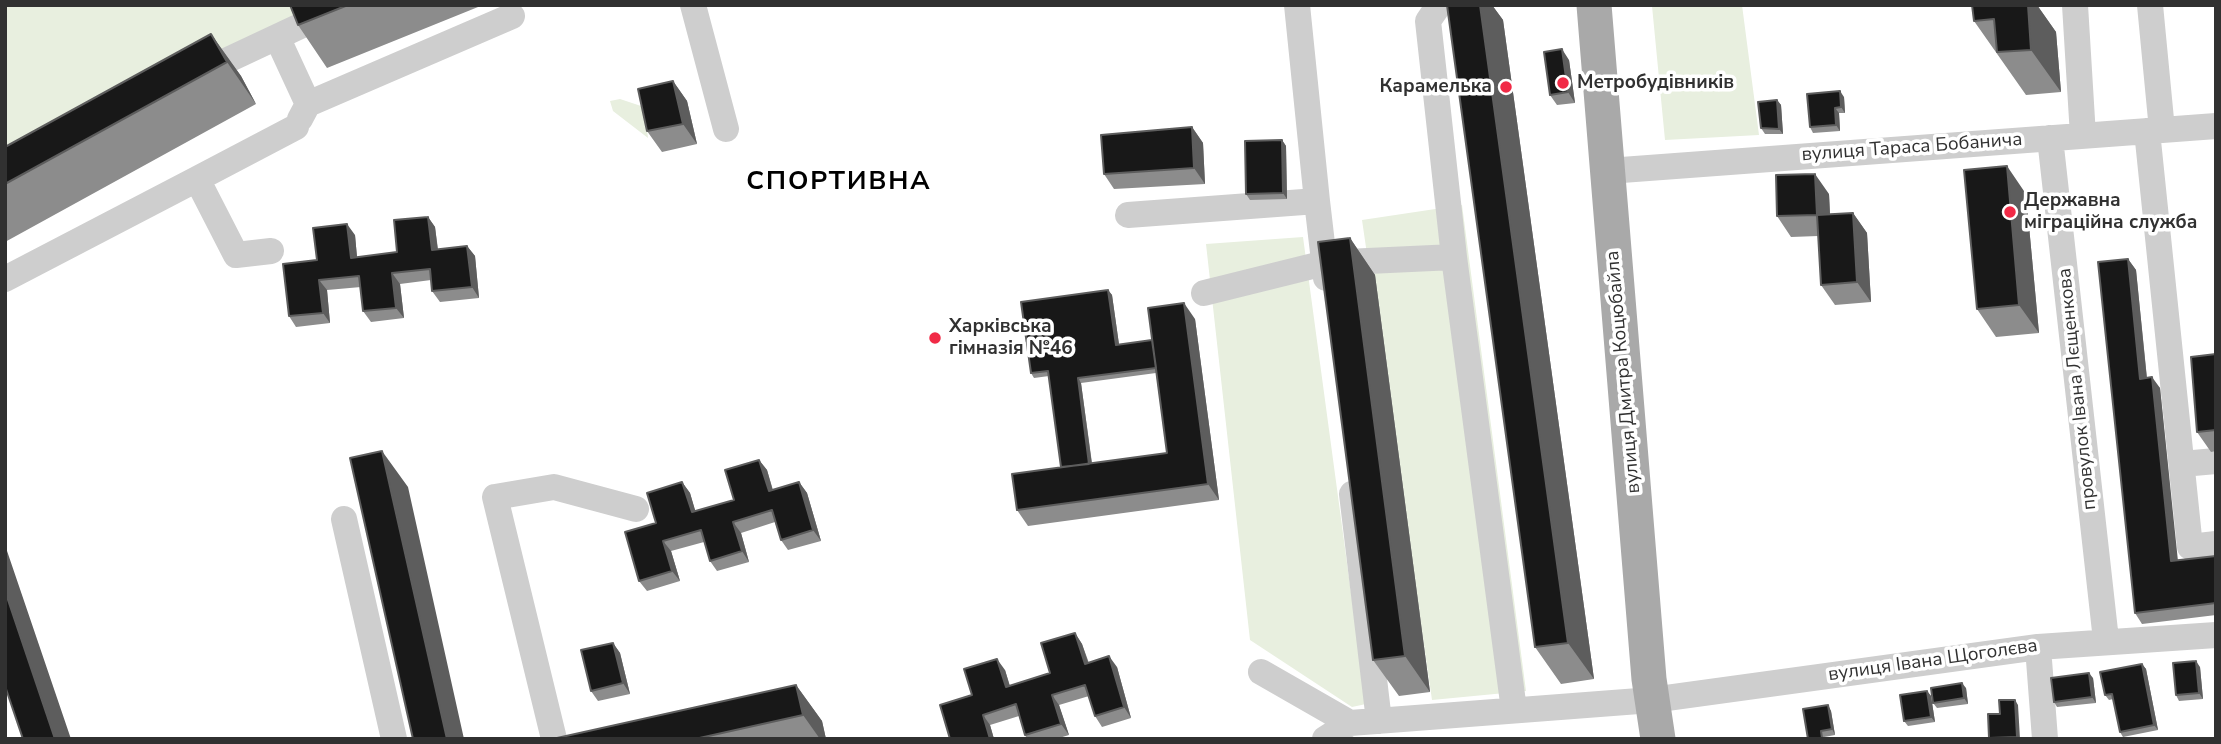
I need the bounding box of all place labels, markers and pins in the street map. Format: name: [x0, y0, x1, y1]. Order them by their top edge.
place label: Метробудівників: [1577, 72, 1734, 94]
marker: Метробудівників: [1555, 75, 1571, 91]
place label: Карамелька: [1379, 76, 1492, 98]
marker: Карамелька: [1498, 79, 1514, 95]
place label: Державна міграційна служба: [2024, 190, 2197, 234]
marker: Державна міграційна служба: [2002, 204, 2018, 220]
place label: Харківська гімназія №46: [949, 316, 1073, 360]
marker: Харківська гімназія №46: [927, 330, 943, 346]

